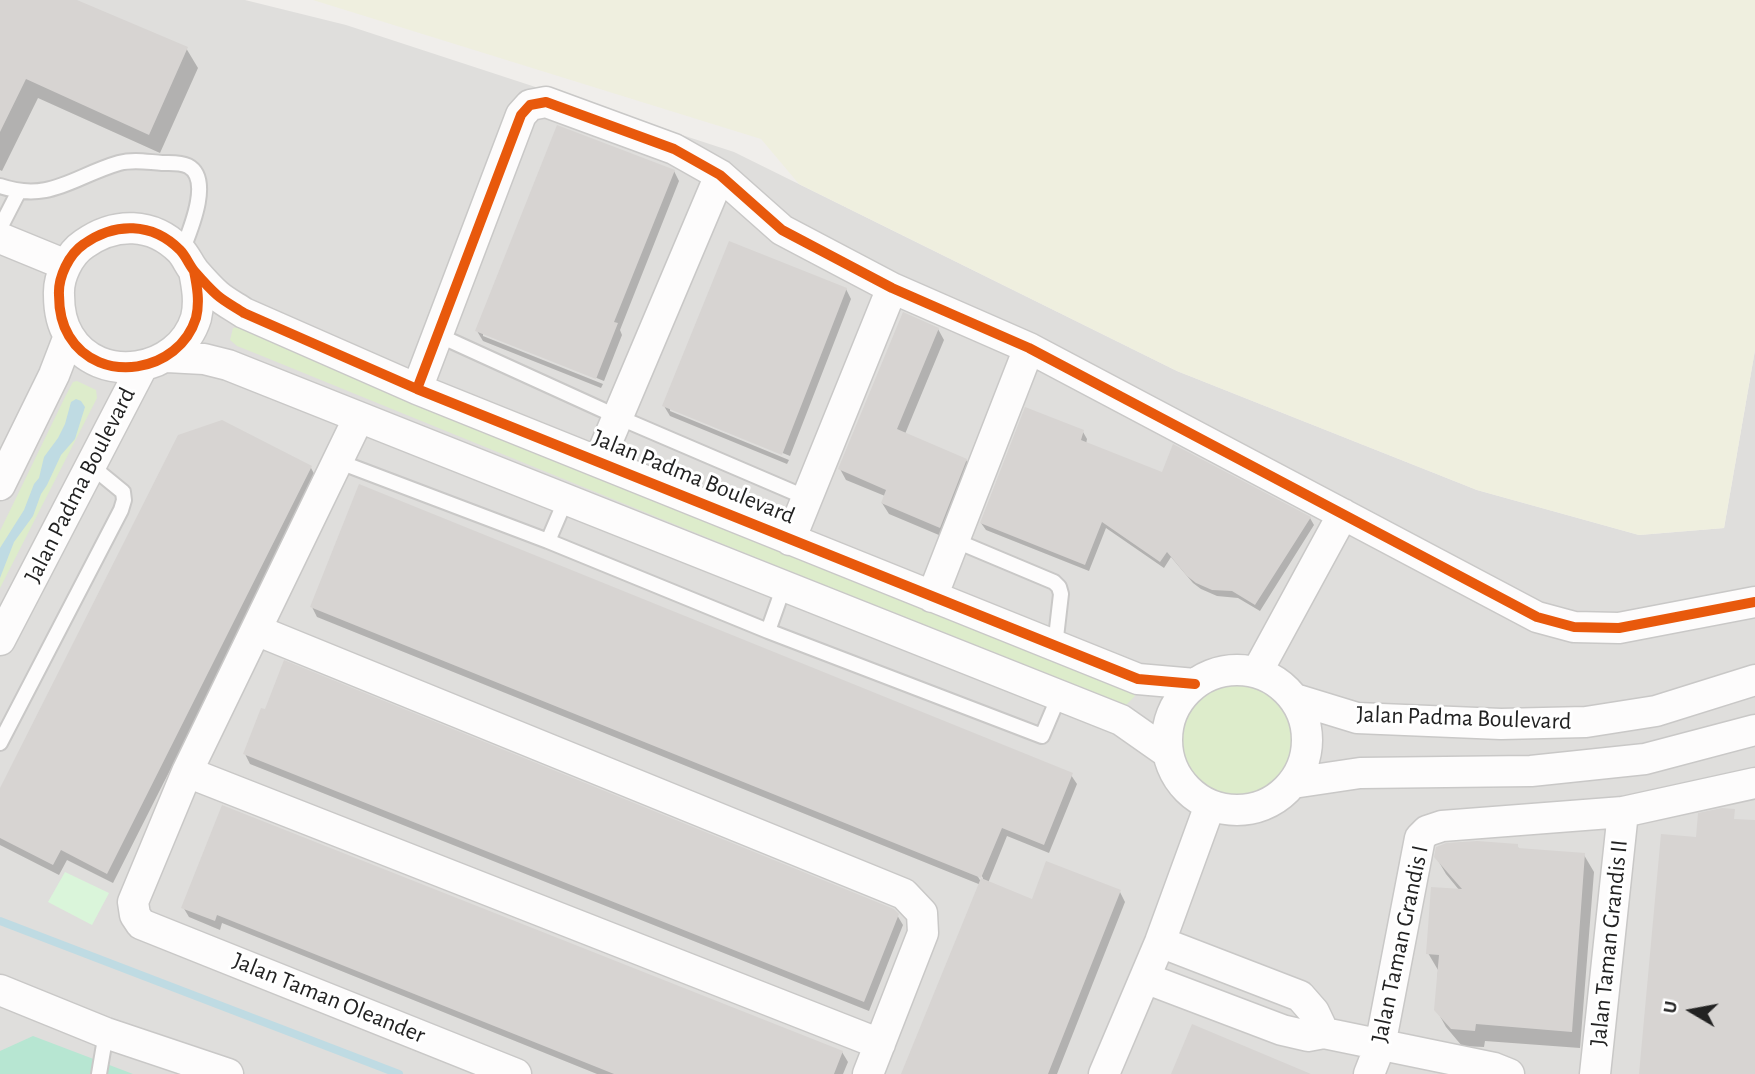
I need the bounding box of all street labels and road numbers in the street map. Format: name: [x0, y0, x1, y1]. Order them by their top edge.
street label: Jalan Padma Boulevard: [18, 383, 142, 587]
street label: Jalan Padma Boulevard: [589, 423, 799, 531]
street label: Jalan Padma Boulevard: [1356, 700, 1572, 736]
street label: Jalan Taman Grandis II: [1584, 838, 1634, 1048]
street label: Jalan Taman Grandis I: [1365, 843, 1435, 1045]
street label: Jalan Taman Oleander: [228, 946, 430, 1050]

